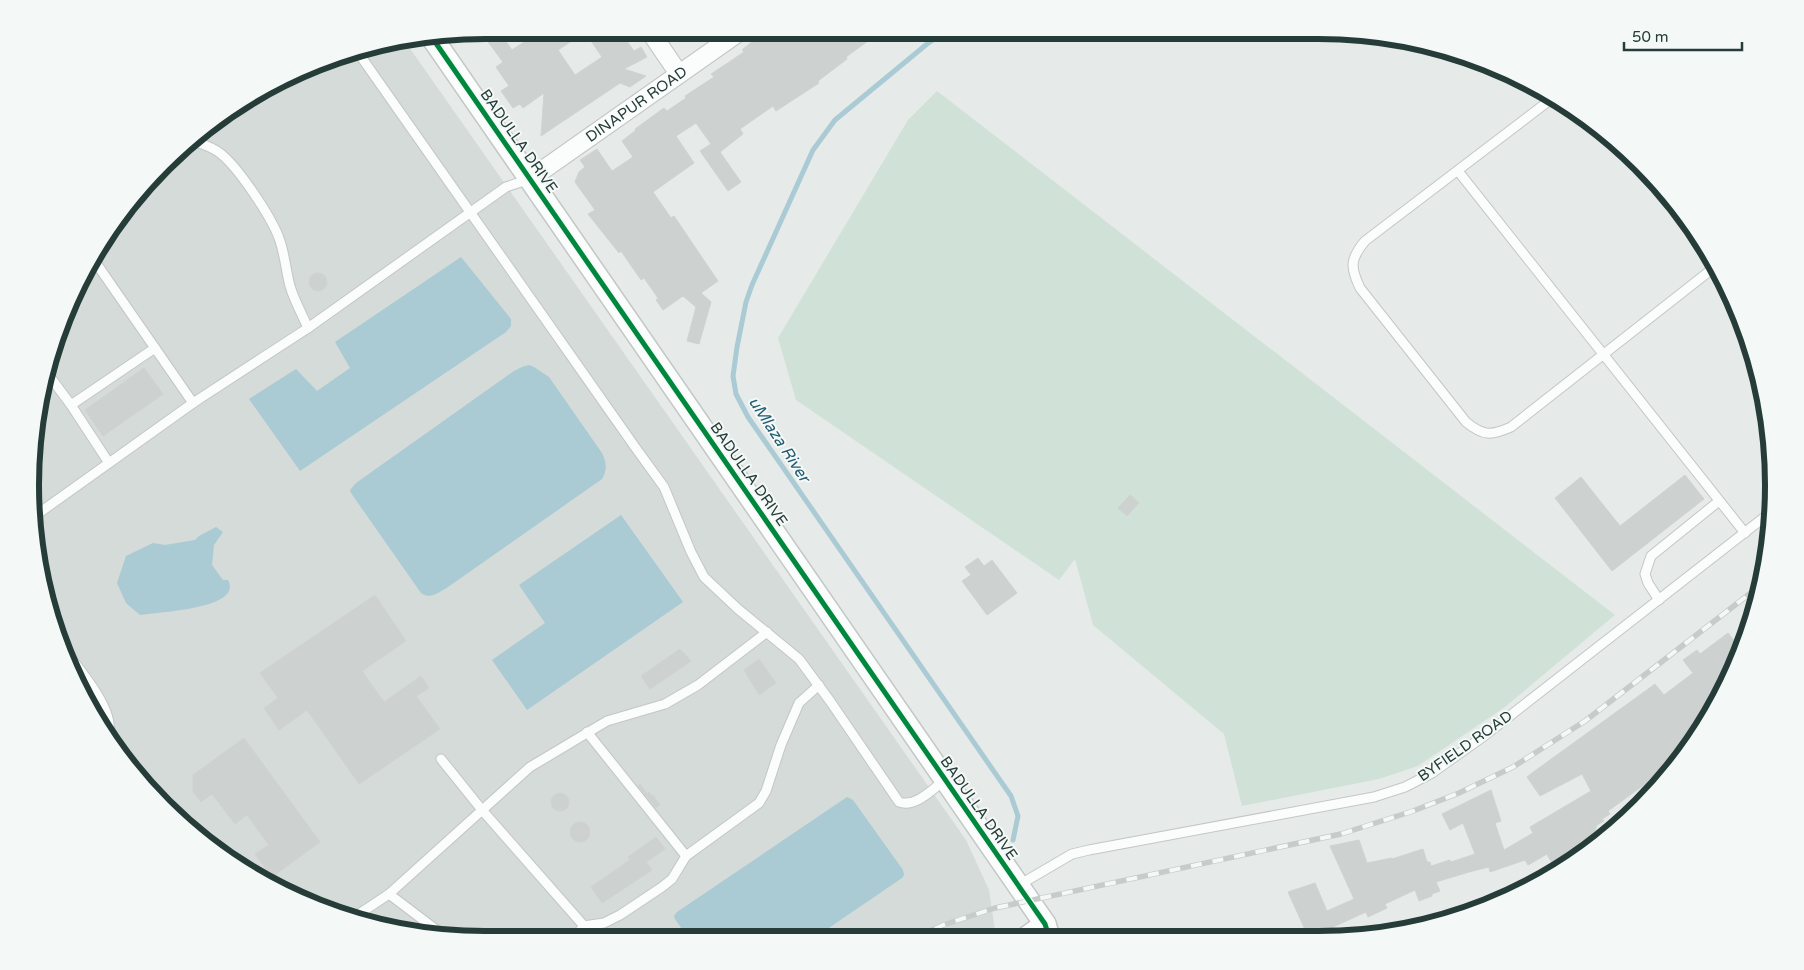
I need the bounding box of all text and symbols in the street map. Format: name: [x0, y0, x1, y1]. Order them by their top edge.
scale bar: [1624, 20, 1742, 52]
text: 50 m: [1632, 28, 1669, 46]
street label: DINAPUR ROAD: [582, 62, 691, 146]
street label: BADULLA DRIVE: [476, 86, 562, 196]
water label: uMlaza River: [744, 393, 815, 488]
street label: BADULLA DRIVE: [706, 419, 792, 529]
street label: BYFIELD ROAD: [1414, 707, 1516, 785]
street label: BADULLA DRIVE: [936, 753, 1022, 863]

